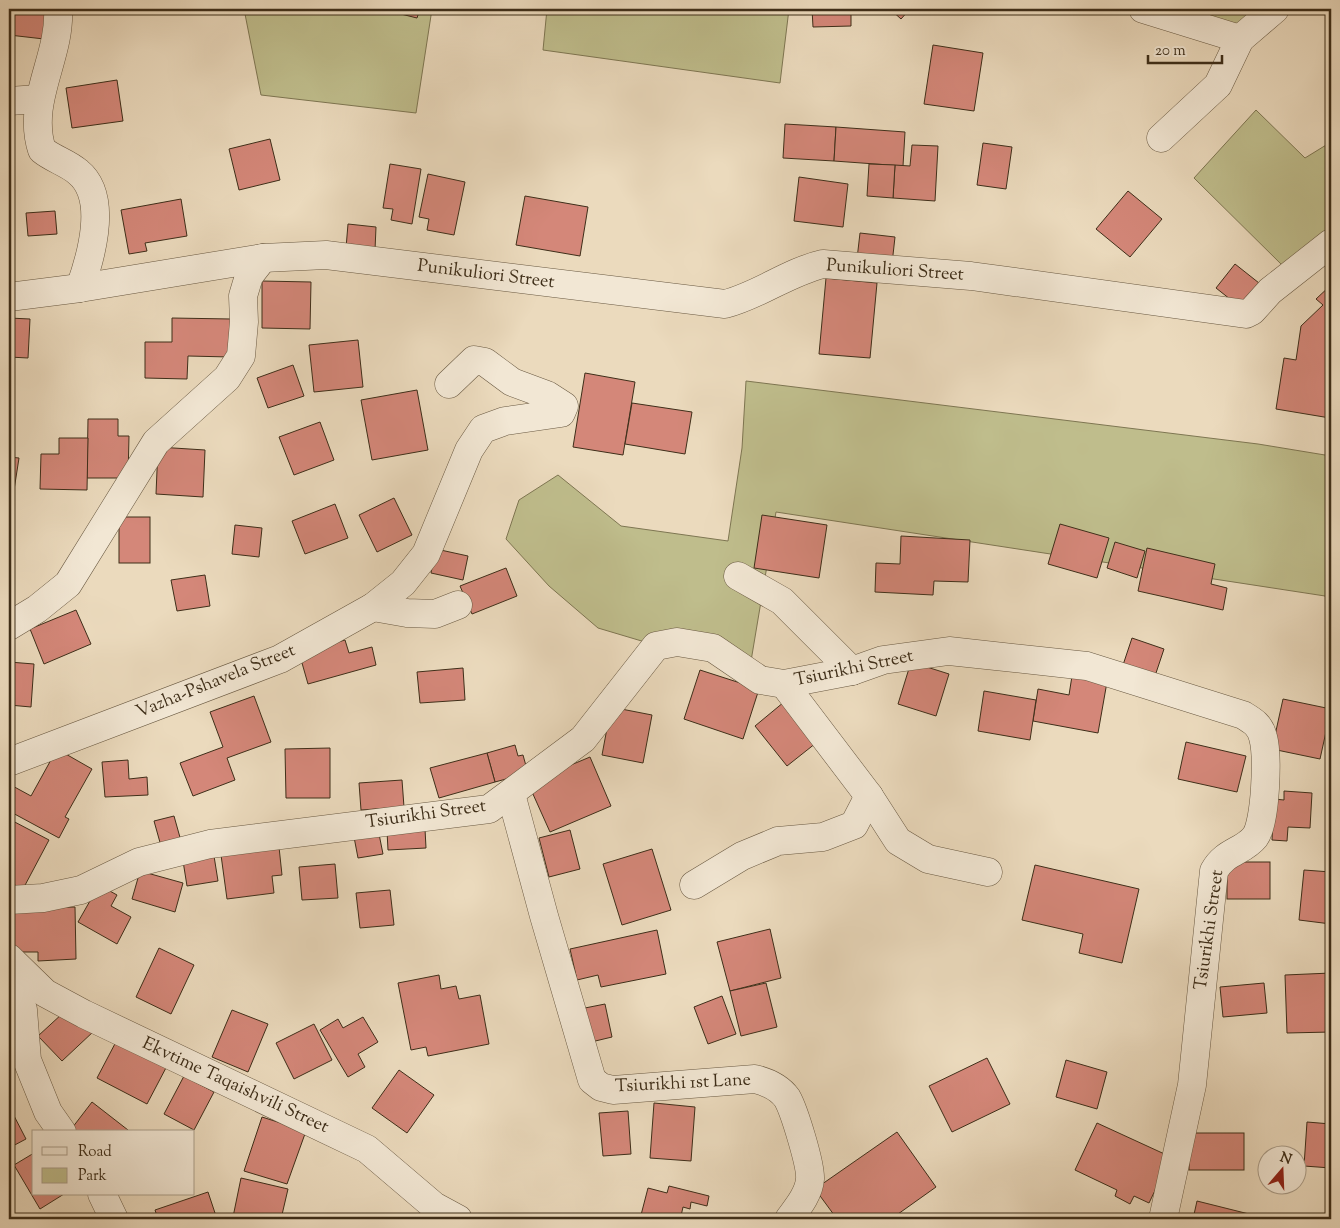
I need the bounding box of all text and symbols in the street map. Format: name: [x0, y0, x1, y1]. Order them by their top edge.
scale bar: [1148, 32, 1221, 64]
text: 20 m: [1155, 41, 1186, 62]
street label: Punikuliori Street: [825, 253, 965, 289]
street label: Punikuliori Street: [416, 254, 556, 296]
street label: Vazha-Pshavela Street: [132, 638, 300, 726]
street label: Tsiurikhi Street: [792, 644, 916, 694]
street label: Tsiurikhi Street: [364, 794, 488, 836]
street label: Tsiurikhi Street: [1189, 868, 1231, 992]
street label: Ekvtime Taqaishvili Street: [137, 1031, 333, 1141]
street label: Tsiurikhi 1st Lane: [614, 1067, 752, 1101]
legend: [32, 1130, 195, 1196]
text: Road: [78, 1142, 112, 1163]
north arrow: [1258, 1146, 1308, 1196]
text: N: [1277, 1148, 1294, 1171]
text: Park: [78, 1166, 107, 1187]

